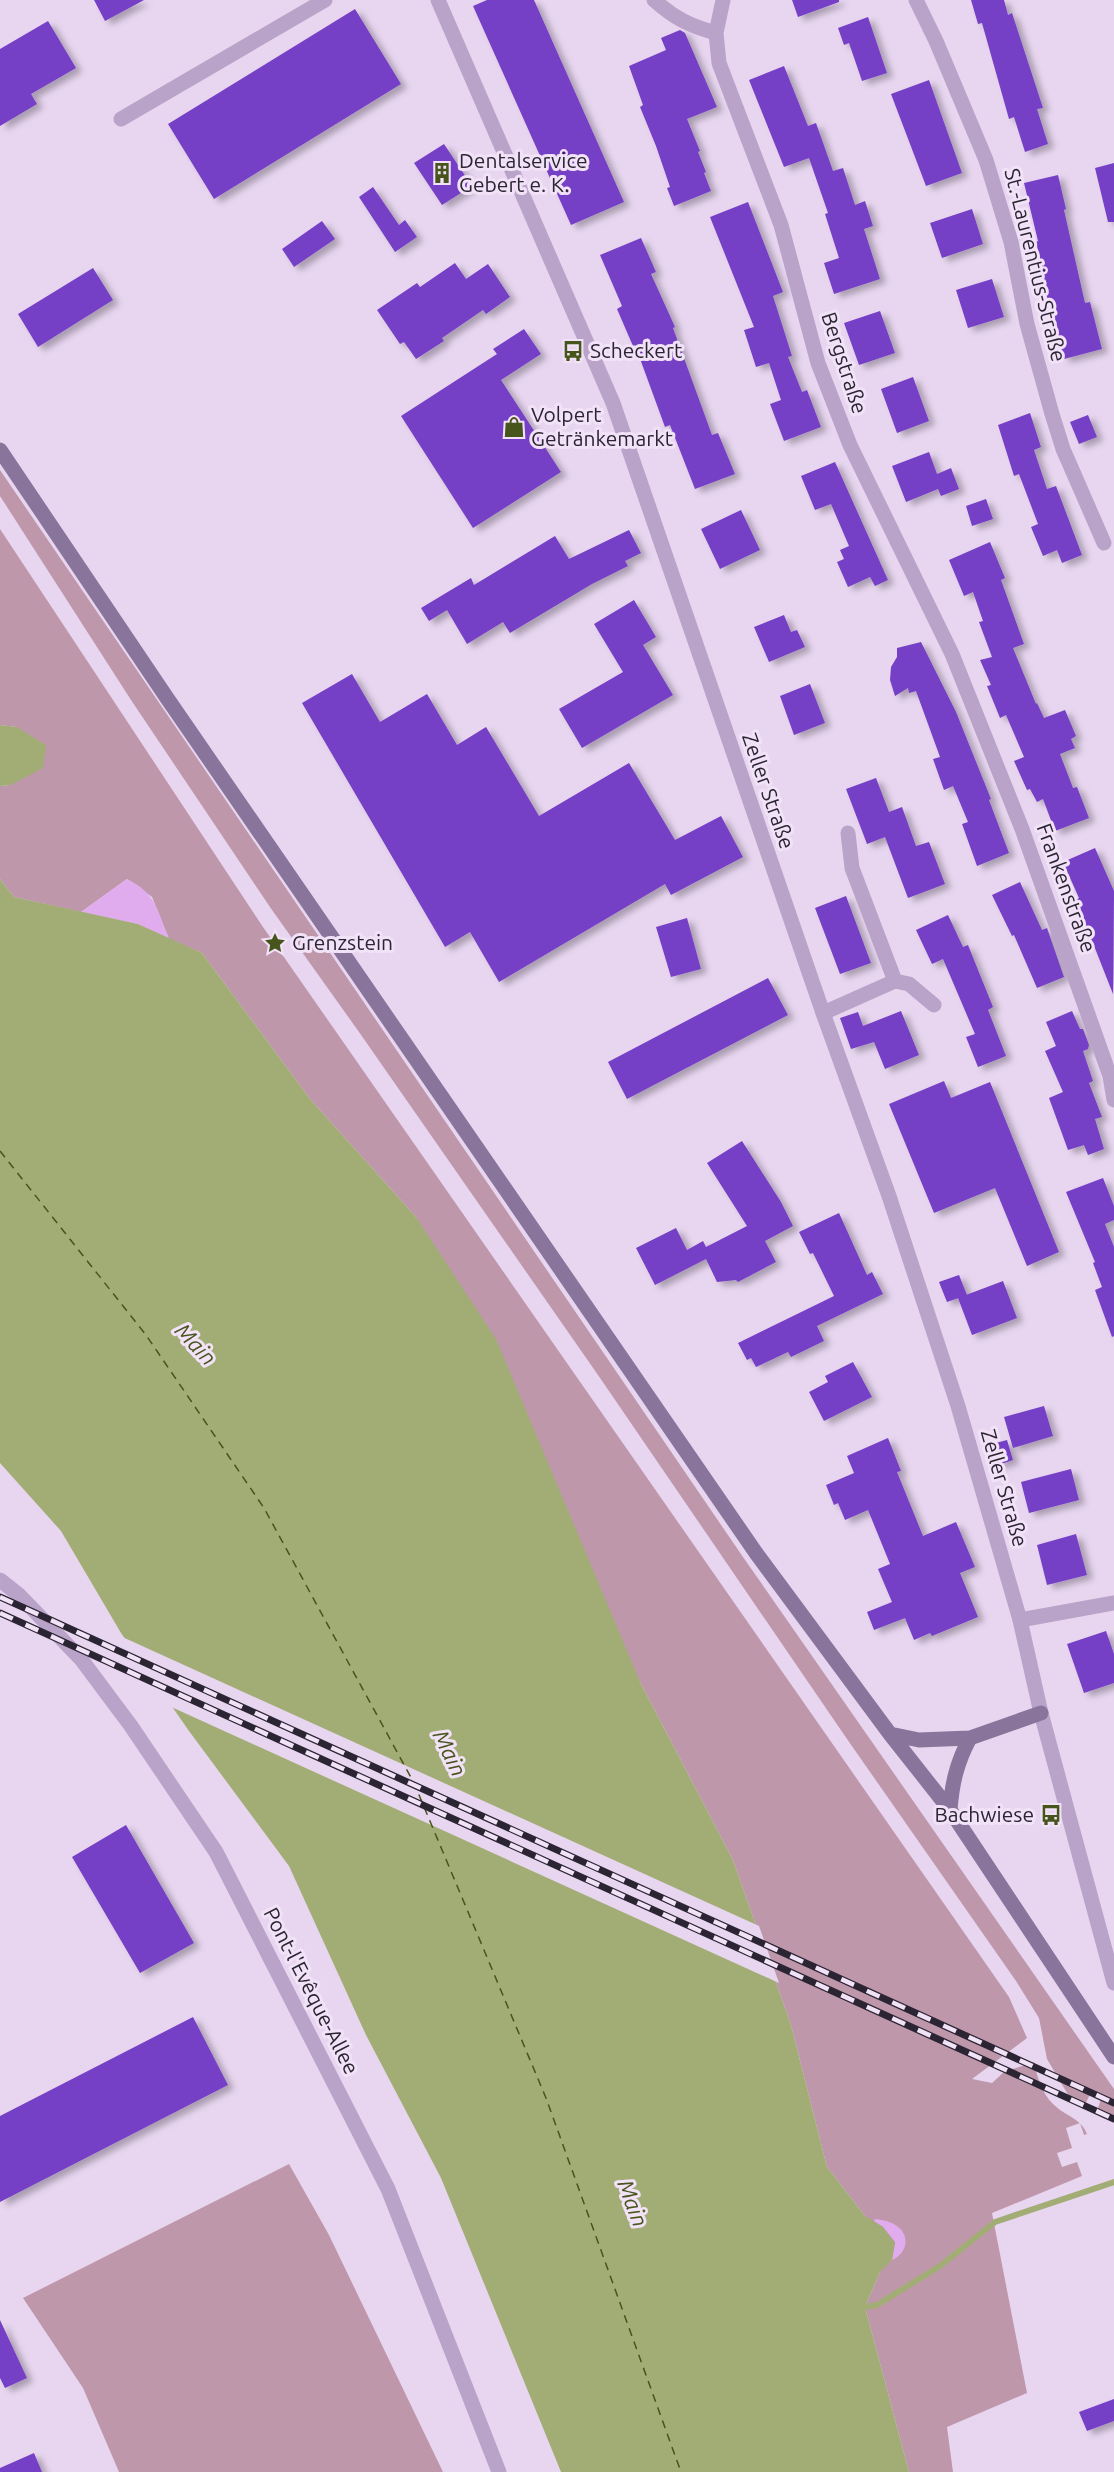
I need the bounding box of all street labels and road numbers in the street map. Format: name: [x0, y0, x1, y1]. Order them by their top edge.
street label: St.-Laurentius-Straße: [1000, 166, 1072, 364]
street label: Bergstraße: [817, 309, 873, 416]
street label: Zeller Straße: [738, 730, 800, 852]
street label: Frankenstraße: [1032, 820, 1101, 955]
street label: Zeller Straße: [977, 1426, 1033, 1549]
street label: Pont-l'Evêque-Allee: [259, 1903, 364, 2078]

